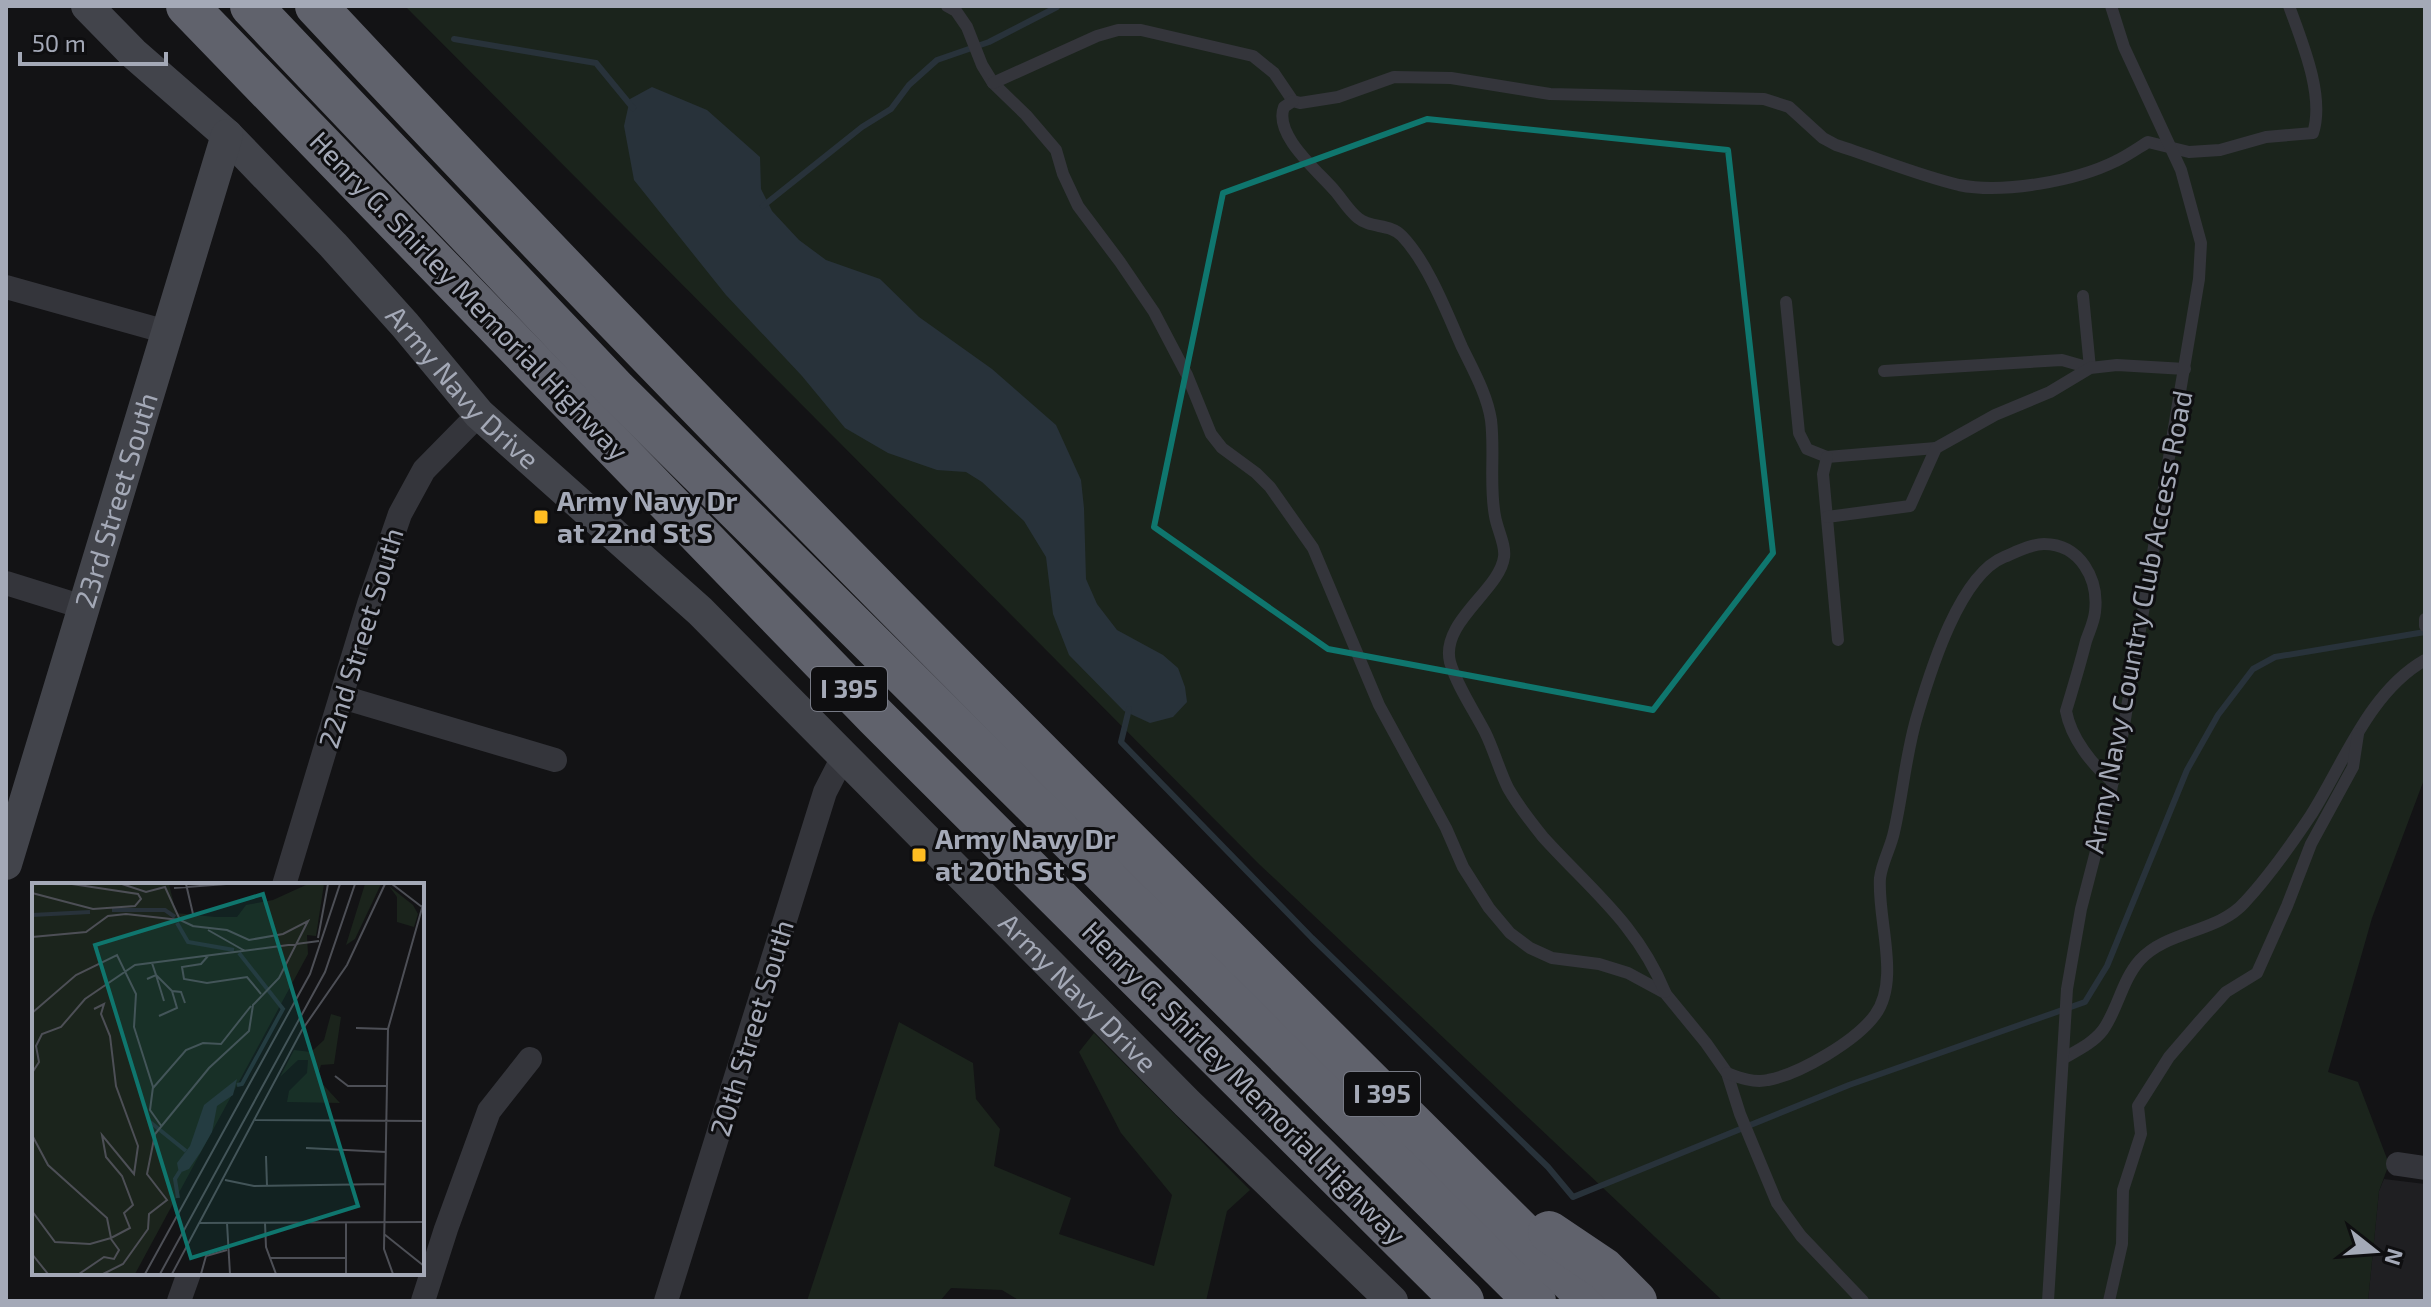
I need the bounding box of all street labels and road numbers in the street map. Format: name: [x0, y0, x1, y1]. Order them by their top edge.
street label: Henry G. Shirley Memorial Highway: [303, 124, 636, 467]
street label: Army Navy Drive: [380, 298, 547, 476]
street label: Army Navy Country Club Access Road: [2075, 387, 2199, 856]
street label: 23rd Street South: [67, 388, 164, 612]
street label: 22nd Street South: [310, 523, 410, 752]
road number: I 395: [811, 667, 887, 711]
street label: Army Navy Drive: [993, 905, 1165, 1079]
street label: Henry G. Shirley Memorial Highway: [1076, 913, 1414, 1251]
street label: 20th Street South: [702, 915, 800, 1140]
road number: I 395: [1344, 1072, 1420, 1116]

